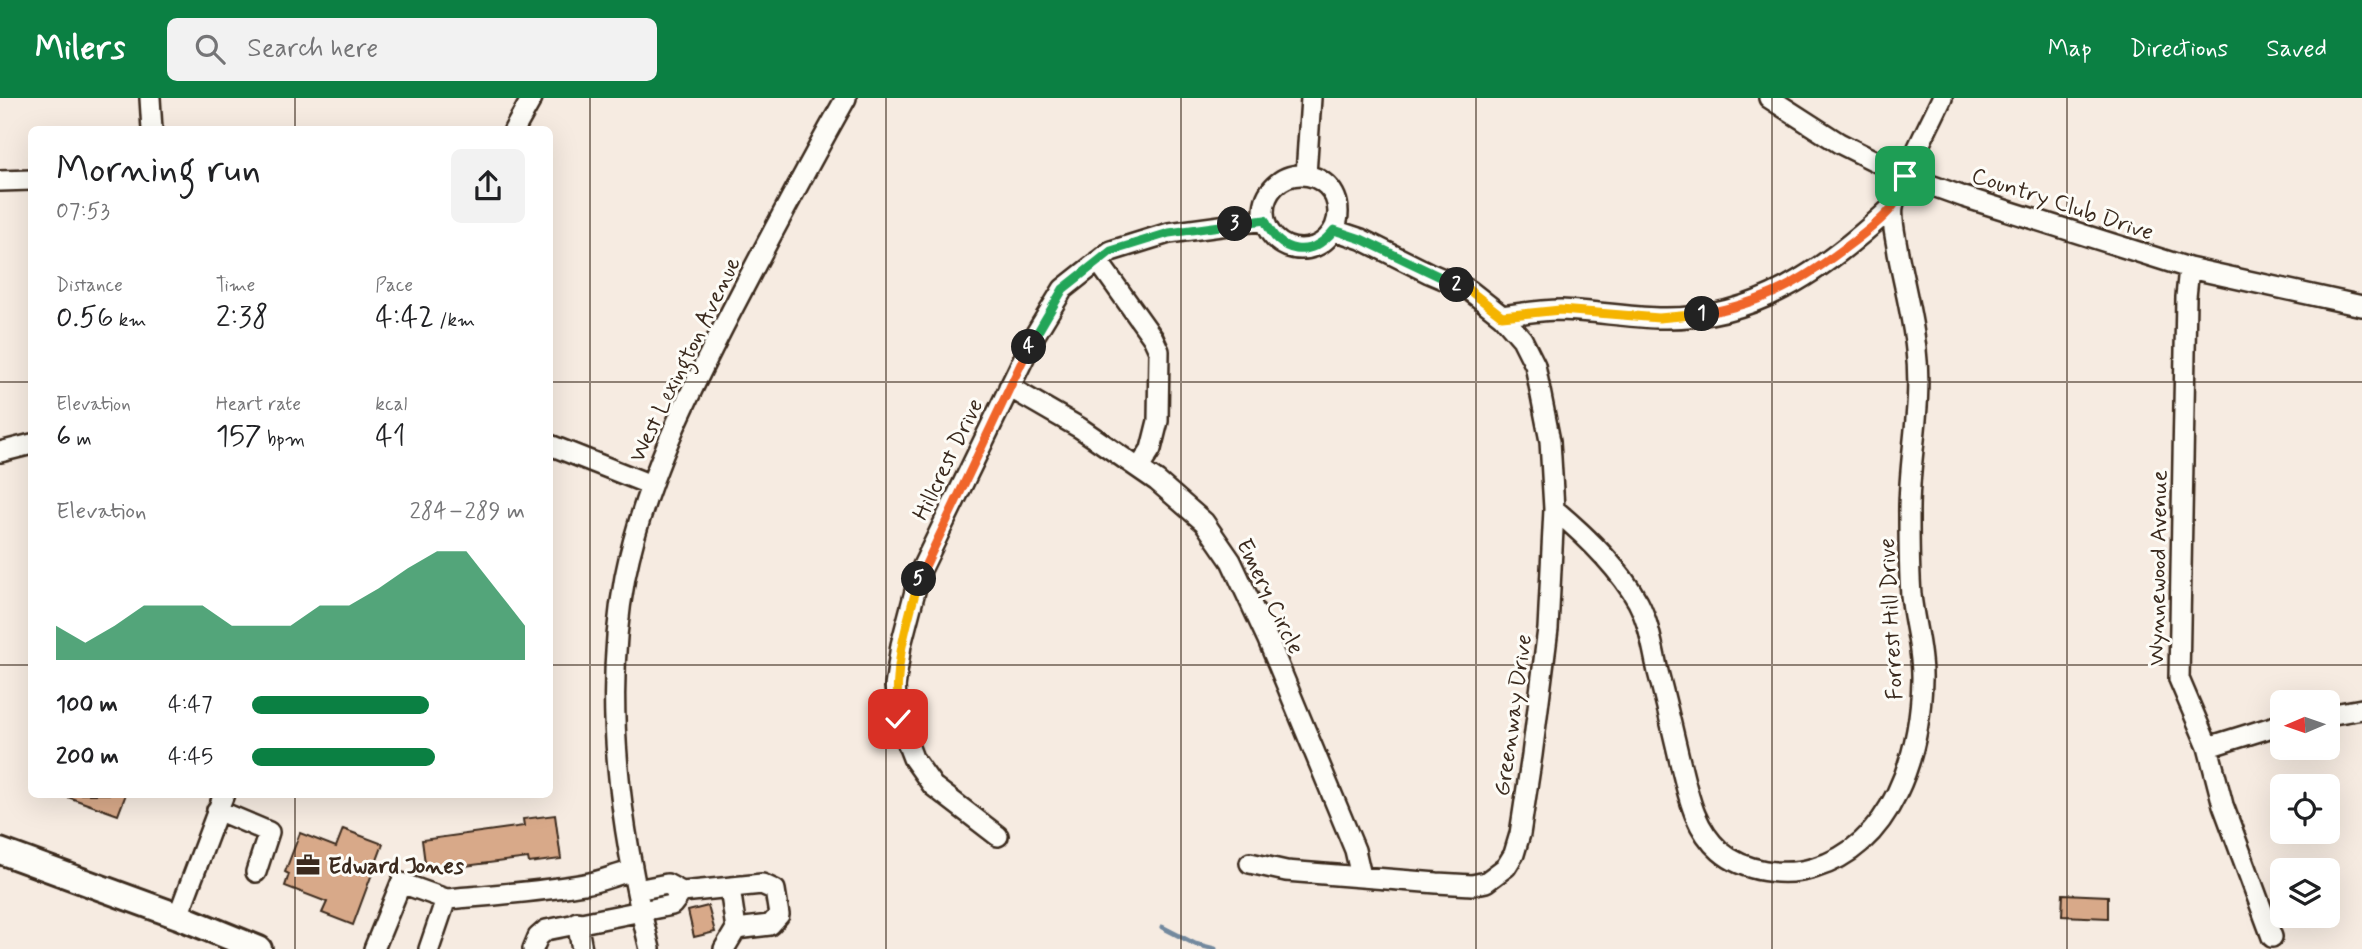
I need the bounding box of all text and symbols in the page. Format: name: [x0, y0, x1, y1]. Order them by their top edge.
search box: [167, 18, 657, 81]
text: Milers: [35, 27, 125, 71]
icon: search: [191, 30, 229, 68]
text: Search here: [247, 32, 378, 66]
text: Map: [2048, 34, 2092, 65]
text: Directions: [2130, 34, 2228, 65]
text: Saved: [2266, 34, 2327, 65]
text: Morning run: [56, 146, 261, 195]
pin: [1875, 146, 1935, 206]
button: share: [451, 149, 525, 223]
icon: arrive: [1886, 157, 1924, 195]
street label: Country Club Drive: [1968, 161, 2157, 248]
text: 07:53: [56, 197, 110, 227]
pin: 3: [1218, 206, 1252, 242]
text: 3: [1230, 211, 1239, 236]
street label: West Lexington Avenue: [623, 252, 751, 469]
pin: 2: [1440, 268, 1474, 302]
text: 2: [1452, 272, 1461, 297]
text: Distance: [56, 273, 123, 298]
text: Time: [216, 273, 255, 298]
text: Pace: [375, 273, 413, 298]
pin: 1: [1684, 296, 1720, 332]
text: 0.56: [56, 298, 114, 337]
text: 2:38: [216, 298, 268, 337]
text: 4:42: [375, 298, 434, 337]
text: 1: [1697, 301, 1706, 326]
text: km: [114, 308, 146, 333]
text: /km: [434, 308, 475, 333]
pin: 4: [1012, 330, 1046, 364]
text: 4: [1023, 334, 1034, 359]
text: Elevation: [56, 392, 131, 417]
text: Heart rate: [216, 392, 301, 417]
text: kcal: [375, 392, 407, 417]
street label: Hillcrest Drive: [906, 394, 991, 526]
text: 6: [56, 417, 71, 456]
text: 157: [216, 417, 262, 456]
text: 41: [375, 417, 406, 456]
text: m: [71, 427, 92, 452]
text: bpm: [262, 427, 305, 452]
street label: Wynnewood Avenue: [2142, 470, 2176, 666]
text: Elevation: [56, 497, 147, 527]
text: 284–289 m: [409, 497, 525, 527]
street label: Emery Circle: [1228, 534, 1310, 660]
street label: Forrest Hill Drive: [1873, 537, 1911, 701]
pin: 5: [902, 561, 936, 596]
text: 5: [913, 566, 924, 591]
street label: Greenway Drive: [1488, 632, 1540, 798]
pin: [868, 689, 928, 749]
text: 100 m: [56, 690, 118, 720]
text: 4:47: [168, 690, 212, 720]
north arrow: [2270, 690, 2340, 760]
map controls: [2270, 690, 2340, 928]
icon: check: [879, 700, 917, 738]
text: 200 m: [56, 742, 119, 772]
text: 4:45: [168, 742, 213, 772]
button: locate: [2270, 774, 2340, 844]
office icon: Edward Jones: [294, 851, 322, 879]
place label: Edward Jones: [328, 852, 465, 882]
button: layers: [2270, 858, 2340, 928]

